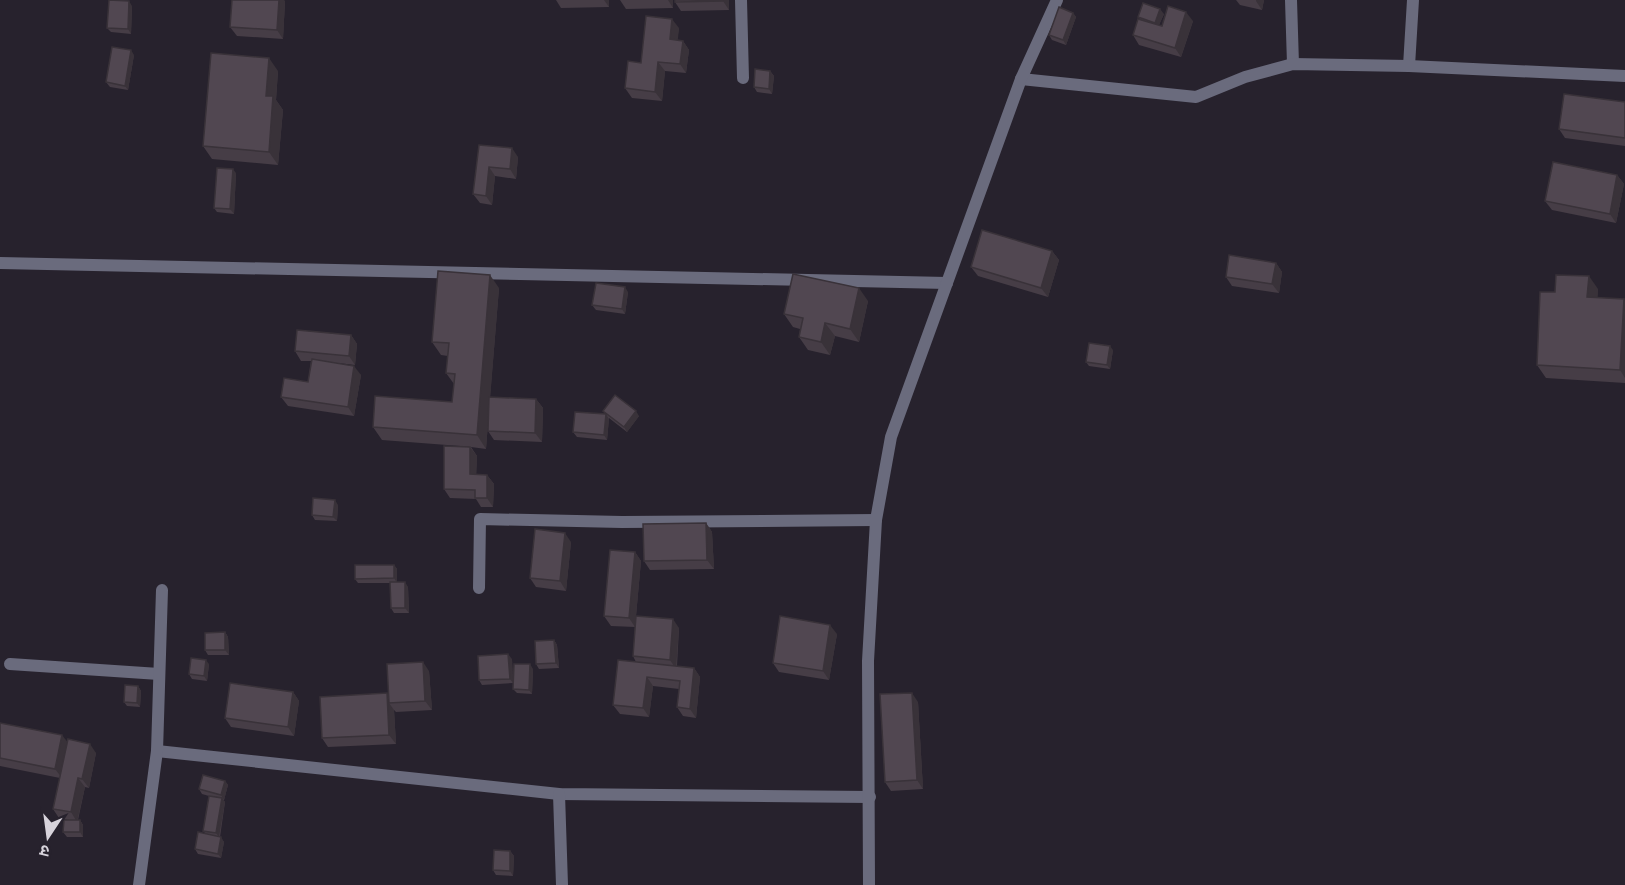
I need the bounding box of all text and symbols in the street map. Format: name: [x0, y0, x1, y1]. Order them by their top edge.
north arrow: [18, 807, 78, 867]
text: उ: [37, 840, 52, 863]

